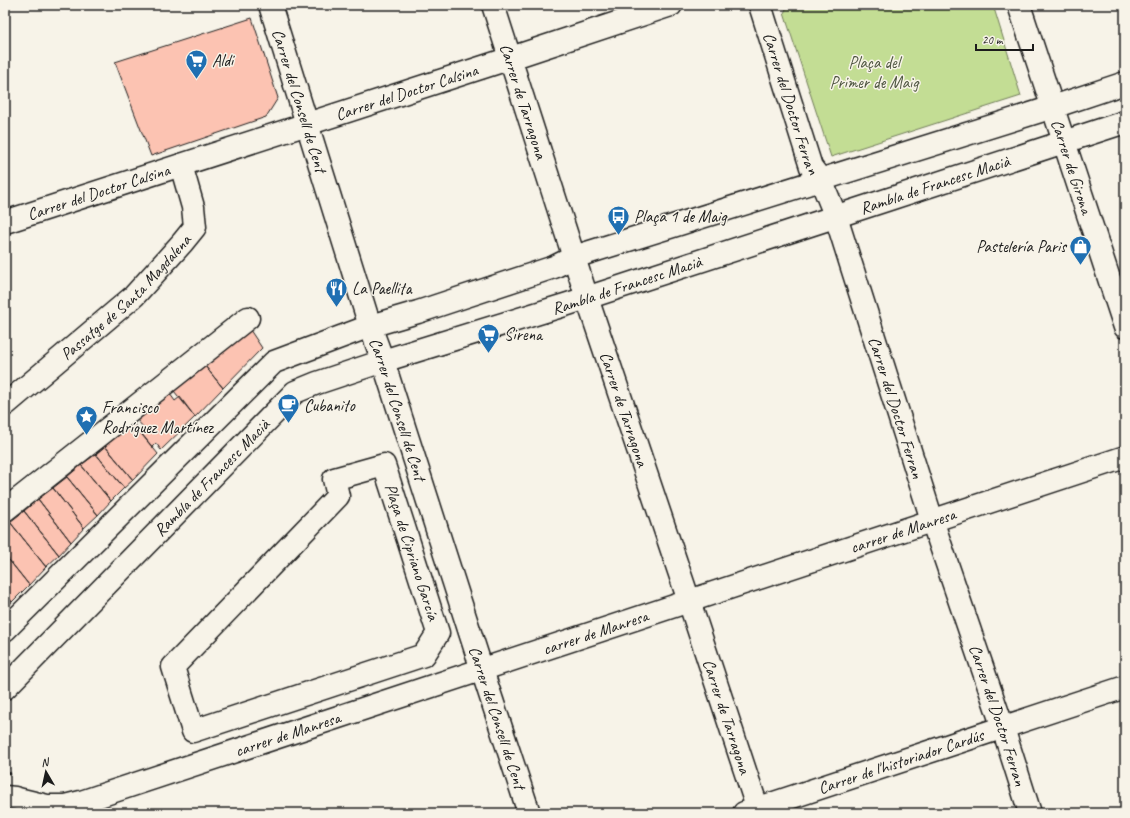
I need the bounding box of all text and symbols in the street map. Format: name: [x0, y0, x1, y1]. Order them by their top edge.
street label: Carrer del Consell de Cent: [268, 26, 333, 177]
scale bar: [976, 26, 1033, 52]
street label: Carrer del Doctor Ferran: [759, 30, 824, 179]
text: 20 m: [982, 32, 1004, 48]
street label: Carrer de Tarragona: [496, 41, 553, 163]
supermarket icon: Aldi: [184, 47, 210, 80]
place label: Aldi: [212, 50, 235, 71]
park label: Plaça del Primer de Maig: [830, 52, 920, 93]
street label: Carrer del Doctor Calsina: [333, 59, 481, 125]
street label: Carrer de Girona: [1047, 117, 1098, 218]
street label: Rambla de Francesc Macià: [857, 149, 1014, 218]
street label: Carrer del Doctor Calsina: [24, 159, 173, 225]
bus stop icon: Plaça 1 de Maig: [606, 203, 632, 236]
place label: Plaça 1 de Maig: [634, 206, 728, 227]
street label: Passatge de Santa Magdalena: [56, 229, 196, 364]
shop icon: Pastelería Paris: [1068, 233, 1094, 266]
place label: Pastelería Paris: [976, 236, 1067, 257]
street label: Rambla de Francesc Macià: [549, 250, 706, 319]
restaurant icon: La Paellita: [324, 275, 350, 308]
place label: La Paellita: [352, 278, 413, 299]
supermarket icon: Sirena: [475, 321, 501, 354]
place label: Sirena: [504, 324, 544, 345]
street label: Carrer del Doctor Ferran: [864, 334, 929, 481]
street label: Carrer del Consell de Cent: [365, 335, 432, 485]
street label: Carrer de Tarragona: [595, 349, 654, 471]
cafe icon: Cubanito: [276, 392, 302, 425]
place label: Cubanito: [304, 395, 356, 416]
place label: Francisco Rodríguez Martínez: [102, 397, 215, 438]
place icon: Francisco Rodríguez Martínez: [73, 404, 99, 437]
street label: Rambla de Francesc Macià: [149, 413, 275, 540]
street label: Plaça de Cipriano García: [380, 481, 444, 625]
street label: carrer de Manresa: [847, 503, 960, 558]
street label: carrer de Manresa: [540, 604, 652, 659]
street label: Carrer del Doctor Ferran: [965, 642, 1031, 789]
street label: Carrer del Consell de Cent: [465, 644, 532, 794]
street label: Carrer de Tarragona: [698, 656, 756, 778]
street label: carrer de Manresa: [232, 706, 345, 761]
street label: Carrer de l'historiador Cardús: [815, 723, 988, 798]
north arrow: [26, 752, 66, 792]
text: N: [40, 754, 51, 770]

